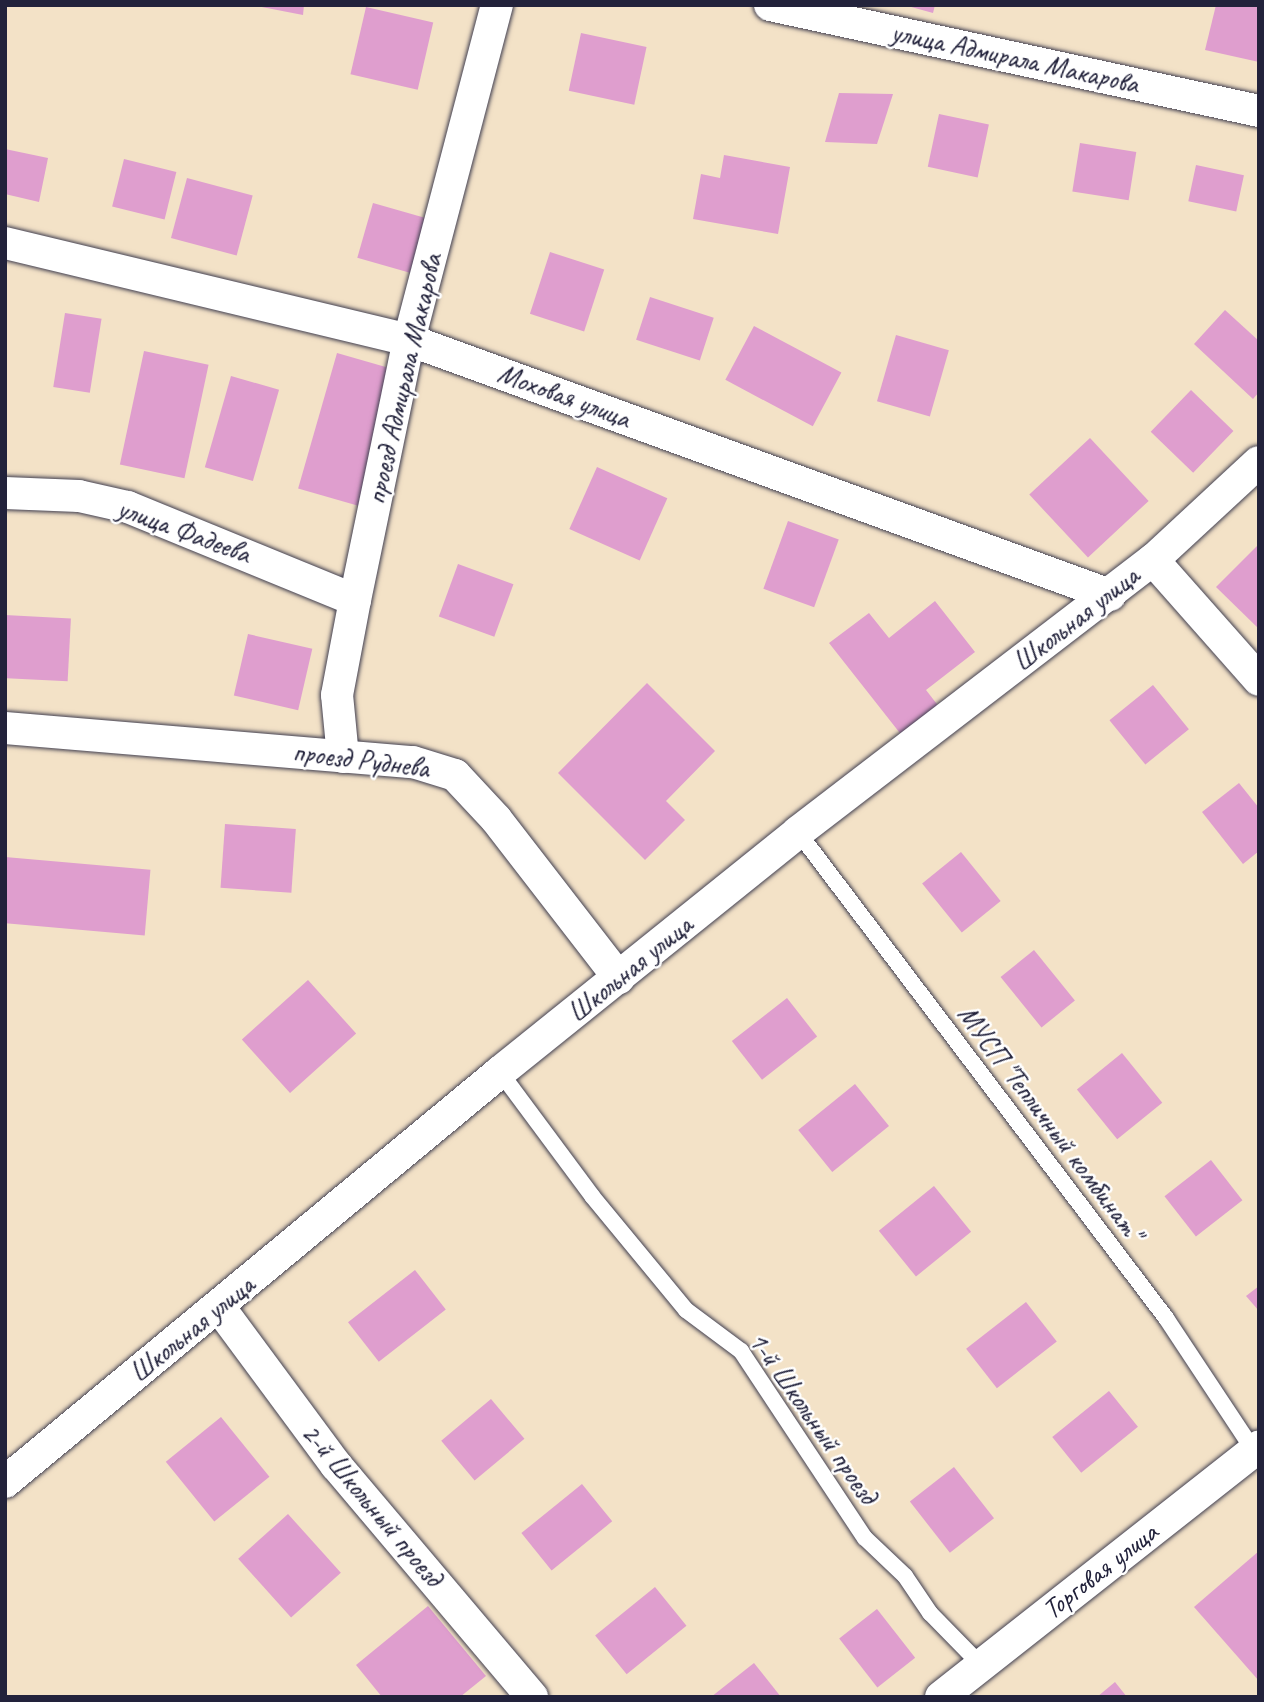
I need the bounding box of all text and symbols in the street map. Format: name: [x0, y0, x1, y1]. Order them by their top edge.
street label: улица Адмирала Макарова: [886, 15, 1144, 101]
street label: проезд Адмирала Макарова: [358, 248, 450, 510]
street label: Моховая улица: [493, 356, 635, 436]
street label: улица Фадеева: [113, 491, 255, 571]
street label: Школьная улица: [1006, 559, 1146, 679]
street label: проезд Руднева: [291, 735, 431, 785]
street label: Школьная улица: [560, 908, 700, 1030]
street label: МУСП "Тепличный комбинат": [950, 999, 1150, 1247]
street label: Школьная улица: [122, 1268, 262, 1390]
street label: 1-й Школьный проезд: [741, 1325, 885, 1511]
street label: 2-й Школьный проезд: [294, 1417, 450, 1593]
street label: Торговая улица: [1035, 1515, 1165, 1627]

